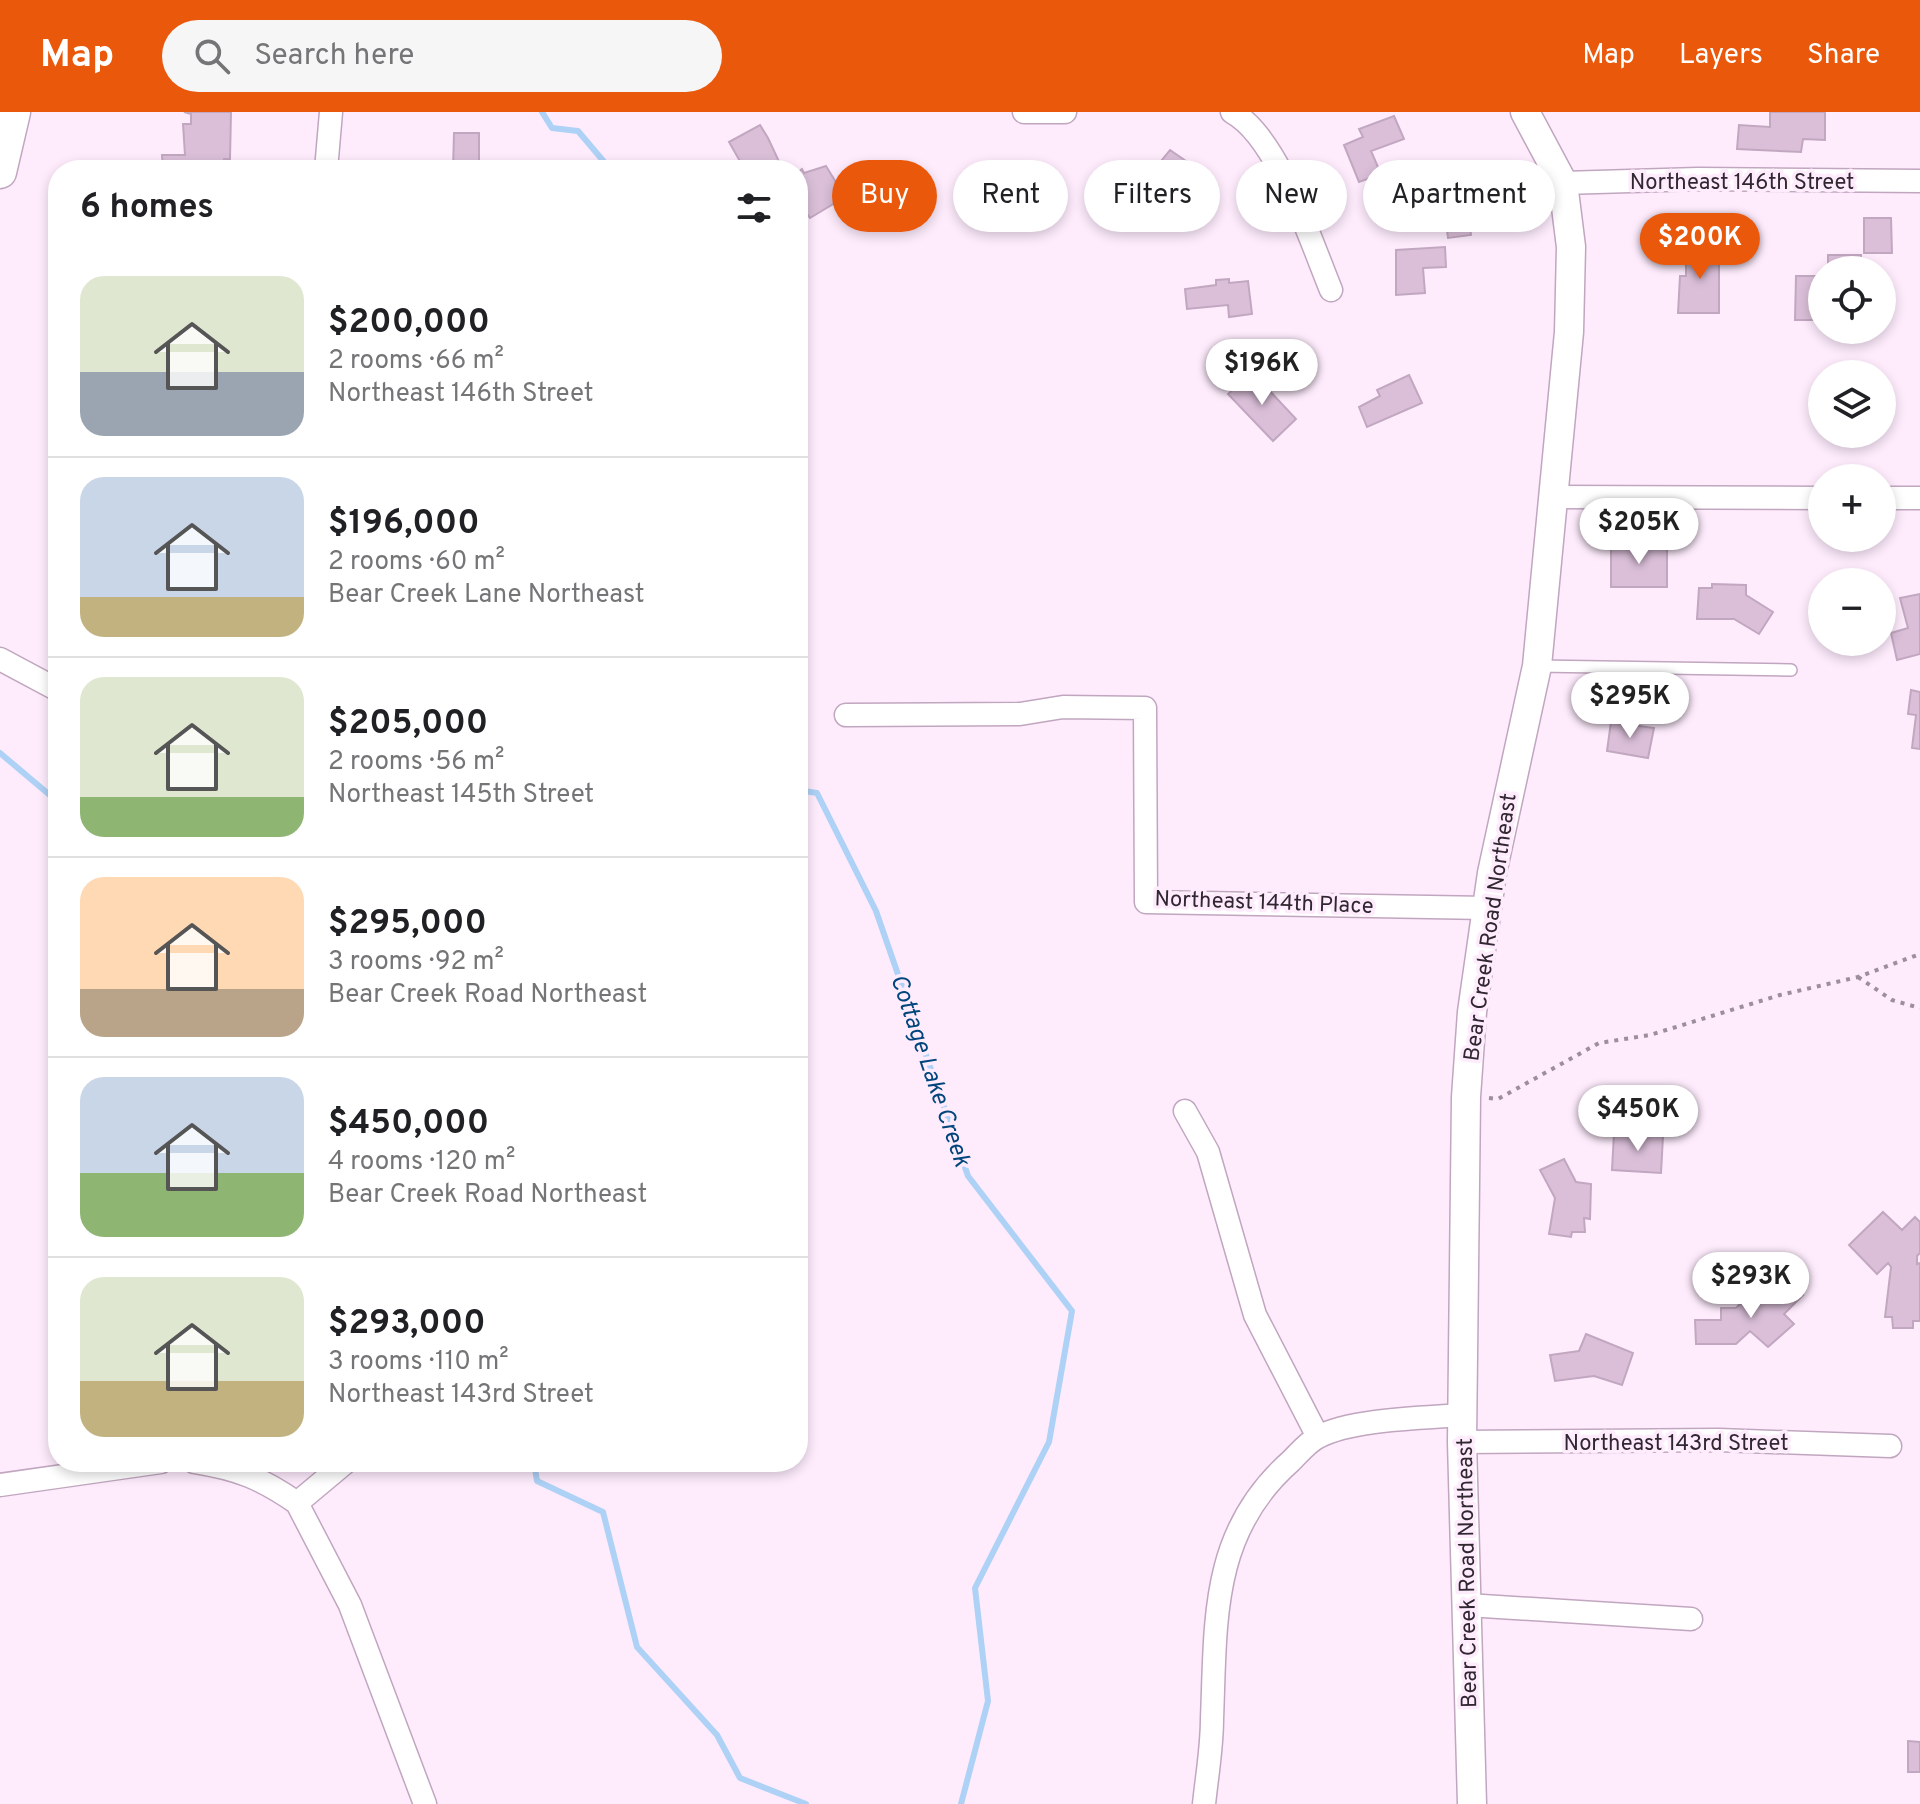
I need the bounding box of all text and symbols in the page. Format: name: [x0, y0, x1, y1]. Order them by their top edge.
search box: [162, 20, 722, 92]
text: Map: [40, 32, 114, 81]
icon: search: [190, 34, 234, 78]
text: Search here: [254, 38, 414, 75]
text: Map: [1582, 38, 1635, 74]
text: Layers: [1679, 38, 1763, 74]
text: Share: [1807, 38, 1880, 74]
chip: Buy: [832, 160, 937, 232]
chip: Rent: [953, 160, 1068, 232]
chip: Filters: [1084, 160, 1220, 232]
chip: New: [1236, 160, 1347, 232]
chip: Apartment: [1363, 160, 1555, 232]
street label: Northeast 146th Street: [1630, 170, 1854, 197]
icon: filters: [732, 186, 776, 230]
text: 6 homes: [80, 187, 214, 230]
pin: $200K: [1644, 213, 1756, 281]
text: $200K: [1658, 222, 1742, 255]
map controls: [1808, 256, 1896, 656]
button: locate: [1808, 256, 1896, 344]
text: $200,000: [328, 302, 490, 345]
icon: home: [144, 308, 240, 404]
pin: $196K: [1206, 339, 1318, 407]
text: 2 rooms · 66 m²: [328, 345, 504, 378]
text: $196K: [1224, 348, 1300, 381]
button: layers: [1808, 360, 1896, 448]
text: Northeast 146th Street: [328, 378, 594, 411]
button: +: [1808, 464, 1896, 552]
pin: $205K: [1583, 498, 1695, 566]
text: $196,000: [328, 503, 480, 546]
text: $205K: [1598, 507, 1680, 540]
icon: home: [144, 509, 240, 605]
text: 2 rooms · 60 m²: [328, 546, 505, 579]
button: −: [1808, 568, 1896, 656]
text: Bear Creek Lane Northeast: [328, 579, 645, 612]
pin: $295K: [1574, 672, 1686, 740]
text: $295K: [1589, 681, 1671, 714]
text: $205,000: [328, 703, 488, 746]
icon: home: [144, 709, 240, 805]
text: 2 rooms · 56 m²: [328, 746, 504, 779]
text: Northeast 145th Street: [328, 779, 594, 812]
street label: Bear Creek Road Northeast: [1459, 792, 1524, 1063]
street label: Northeast 144th Place: [1154, 886, 1374, 921]
text: $295,000: [328, 903, 487, 946]
icon: home: [144, 909, 240, 1005]
text: 3 rooms · 92 m²: [328, 946, 504, 979]
water label: Cottage Lake Creek: [882, 971, 976, 1172]
text: Bear Creek Road Northeast: [328, 979, 647, 1012]
pin: $450K: [1582, 1085, 1694, 1153]
text: $450K: [1596, 1094, 1680, 1127]
text: $450,000: [328, 1103, 489, 1146]
icon: home: [144, 1109, 240, 1205]
text: 4 rooms · 120 m²: [328, 1146, 515, 1179]
text: Bear Creek Road Northeast: [328, 1179, 647, 1212]
pin: $293K: [1695, 1252, 1807, 1320]
text: $293K: [1710, 1261, 1792, 1294]
text: $293,000: [328, 1303, 486, 1346]
icon: home: [144, 1309, 240, 1405]
text: 3 rooms · 110 m²: [328, 1346, 509, 1379]
text: Northeast 143rd Street: [328, 1379, 594, 1412]
street label: Northeast 143rd Street: [1564, 1431, 1788, 1458]
street label: Bear Creek Road Northeast: [1453, 1438, 1484, 1708]

